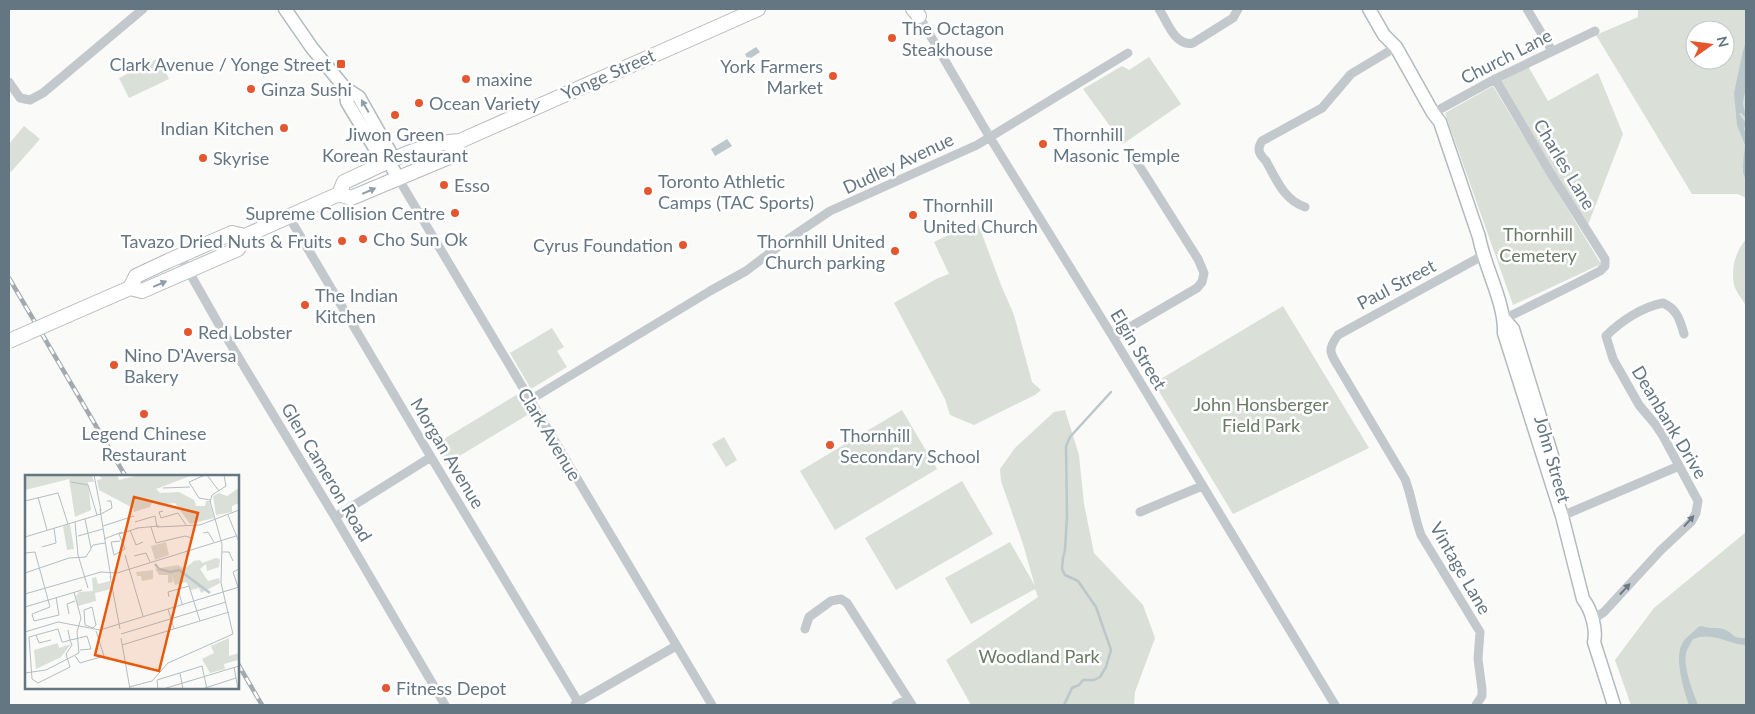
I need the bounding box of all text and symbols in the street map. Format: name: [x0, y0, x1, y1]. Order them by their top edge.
place label: The Octagon Steakhouse: [902, 17, 1004, 60]
north arrow: [1685, 20, 1735, 70]
street label: Church Lane: [1457, 24, 1555, 88]
marker: The Octagon Steakhouse: [886, 32, 898, 44]
text: N: [1714, 34, 1733, 49]
street label: Yonge Street: [558, 43, 659, 104]
place label: Clark Avenue / Yonge Street: [110, 53, 332, 75]
place label: York Farmers Market: [720, 55, 824, 98]
marker: Clark Avenue / Yonge Street: [335, 58, 347, 70]
place label: maxine: [476, 68, 533, 90]
marker: York Farmers Market: [827, 70, 839, 82]
marker: maxine: [460, 73, 472, 85]
place label: Ginza Sushi: [261, 78, 352, 100]
marker: Ginza Sushi: [245, 83, 257, 95]
place label: Ocean Variety: [429, 92, 541, 114]
marker: Ocean Variety: [413, 97, 425, 109]
one-way arrow: [360, 100, 369, 113]
marker: Jiwon Green Korean Restaurant: [389, 109, 401, 121]
street label: Charles Lane: [1529, 115, 1601, 213]
place label: Indian Kitchen: [160, 117, 274, 139]
marker: Indian Kitchen: [278, 122, 290, 134]
place label: Jiwon Green Korean Restaurant: [322, 123, 468, 166]
place label: Thornhill Masonic Temple: [1053, 123, 1180, 166]
street label: Dudley Avenue: [839, 128, 957, 198]
marker: Thornhill Masonic Temple: [1037, 138, 1049, 150]
place label: Skyrise: [213, 147, 269, 169]
marker: Skyrise: [197, 152, 209, 164]
place label: Toronto Athletic Camps (TAC Sports): [658, 170, 814, 213]
place label: Esso: [454, 174, 490, 196]
marker: Esso: [438, 179, 450, 191]
marker: Toronto Athletic Camps (TAC Sports): [642, 185, 654, 197]
one-way arrow: [361, 186, 376, 194]
place label: Thornhill United Church: [923, 194, 1038, 237]
place label: Supreme Collision Centre: [245, 202, 445, 224]
marker: Supreme Collision Centre: [449, 207, 461, 219]
marker: Thornhill United Church: [907, 209, 919, 221]
park label: Thornhill Cemetery: [1499, 223, 1577, 266]
place label: Cho Sun Ok: [373, 228, 468, 250]
place label: Tavazo Dried Nuts & Fruits: [121, 230, 332, 252]
place label: Thornhill United Church parking: [757, 230, 885, 273]
marker: Cho Sun Ok: [357, 233, 369, 245]
place label: Cyrus Foundation: [533, 234, 673, 256]
marker: Tavazo Dried Nuts & Fruits: [336, 235, 348, 247]
marker: Cyrus Foundation: [677, 239, 689, 251]
marker: Thornhill United Church parking: [889, 245, 901, 257]
street label: Paul Street: [1353, 254, 1439, 314]
one-way arrow: [153, 279, 167, 287]
place label: The Indian Kitchen: [315, 284, 398, 327]
marker: The Indian Kitchen: [299, 299, 311, 311]
street label: Elgin Street: [1106, 305, 1172, 394]
place label: Red Lobster: [198, 321, 292, 343]
marker: Red Lobster: [182, 326, 194, 338]
place label: Nino D'Aversa Bakery: [124, 344, 236, 387]
marker: Nino D'Aversa Bakery: [108, 359, 120, 371]
street label: Deanbank Drive: [1628, 362, 1712, 482]
street label: Clark Avenue: [514, 384, 586, 484]
park label: John Honsberger Field Park: [1194, 393, 1329, 436]
street label: Morgan Avenue: [406, 394, 490, 512]
street label: Glen Cameron Road: [277, 399, 377, 545]
marker: Legend Chinese Restaurant: [138, 408, 150, 420]
street label: John Street: [1530, 413, 1576, 506]
place label: Legend Chinese Restaurant: [82, 422, 206, 465]
place label: Thornhill Secondary School: [840, 424, 980, 467]
marker: Thornhill Secondary School: [824, 439, 836, 451]
inset map: [25, 475, 239, 689]
one-way arrow: [1684, 515, 1695, 527]
street label: Vintage Lane: [1426, 518, 1496, 618]
one-way arrow: [1619, 584, 1631, 596]
park label: Woodland Park: [978, 645, 1100, 667]
place label: Fitness Depot: [396, 677, 507, 699]
marker: Fitness Depot: [380, 682, 392, 694]

